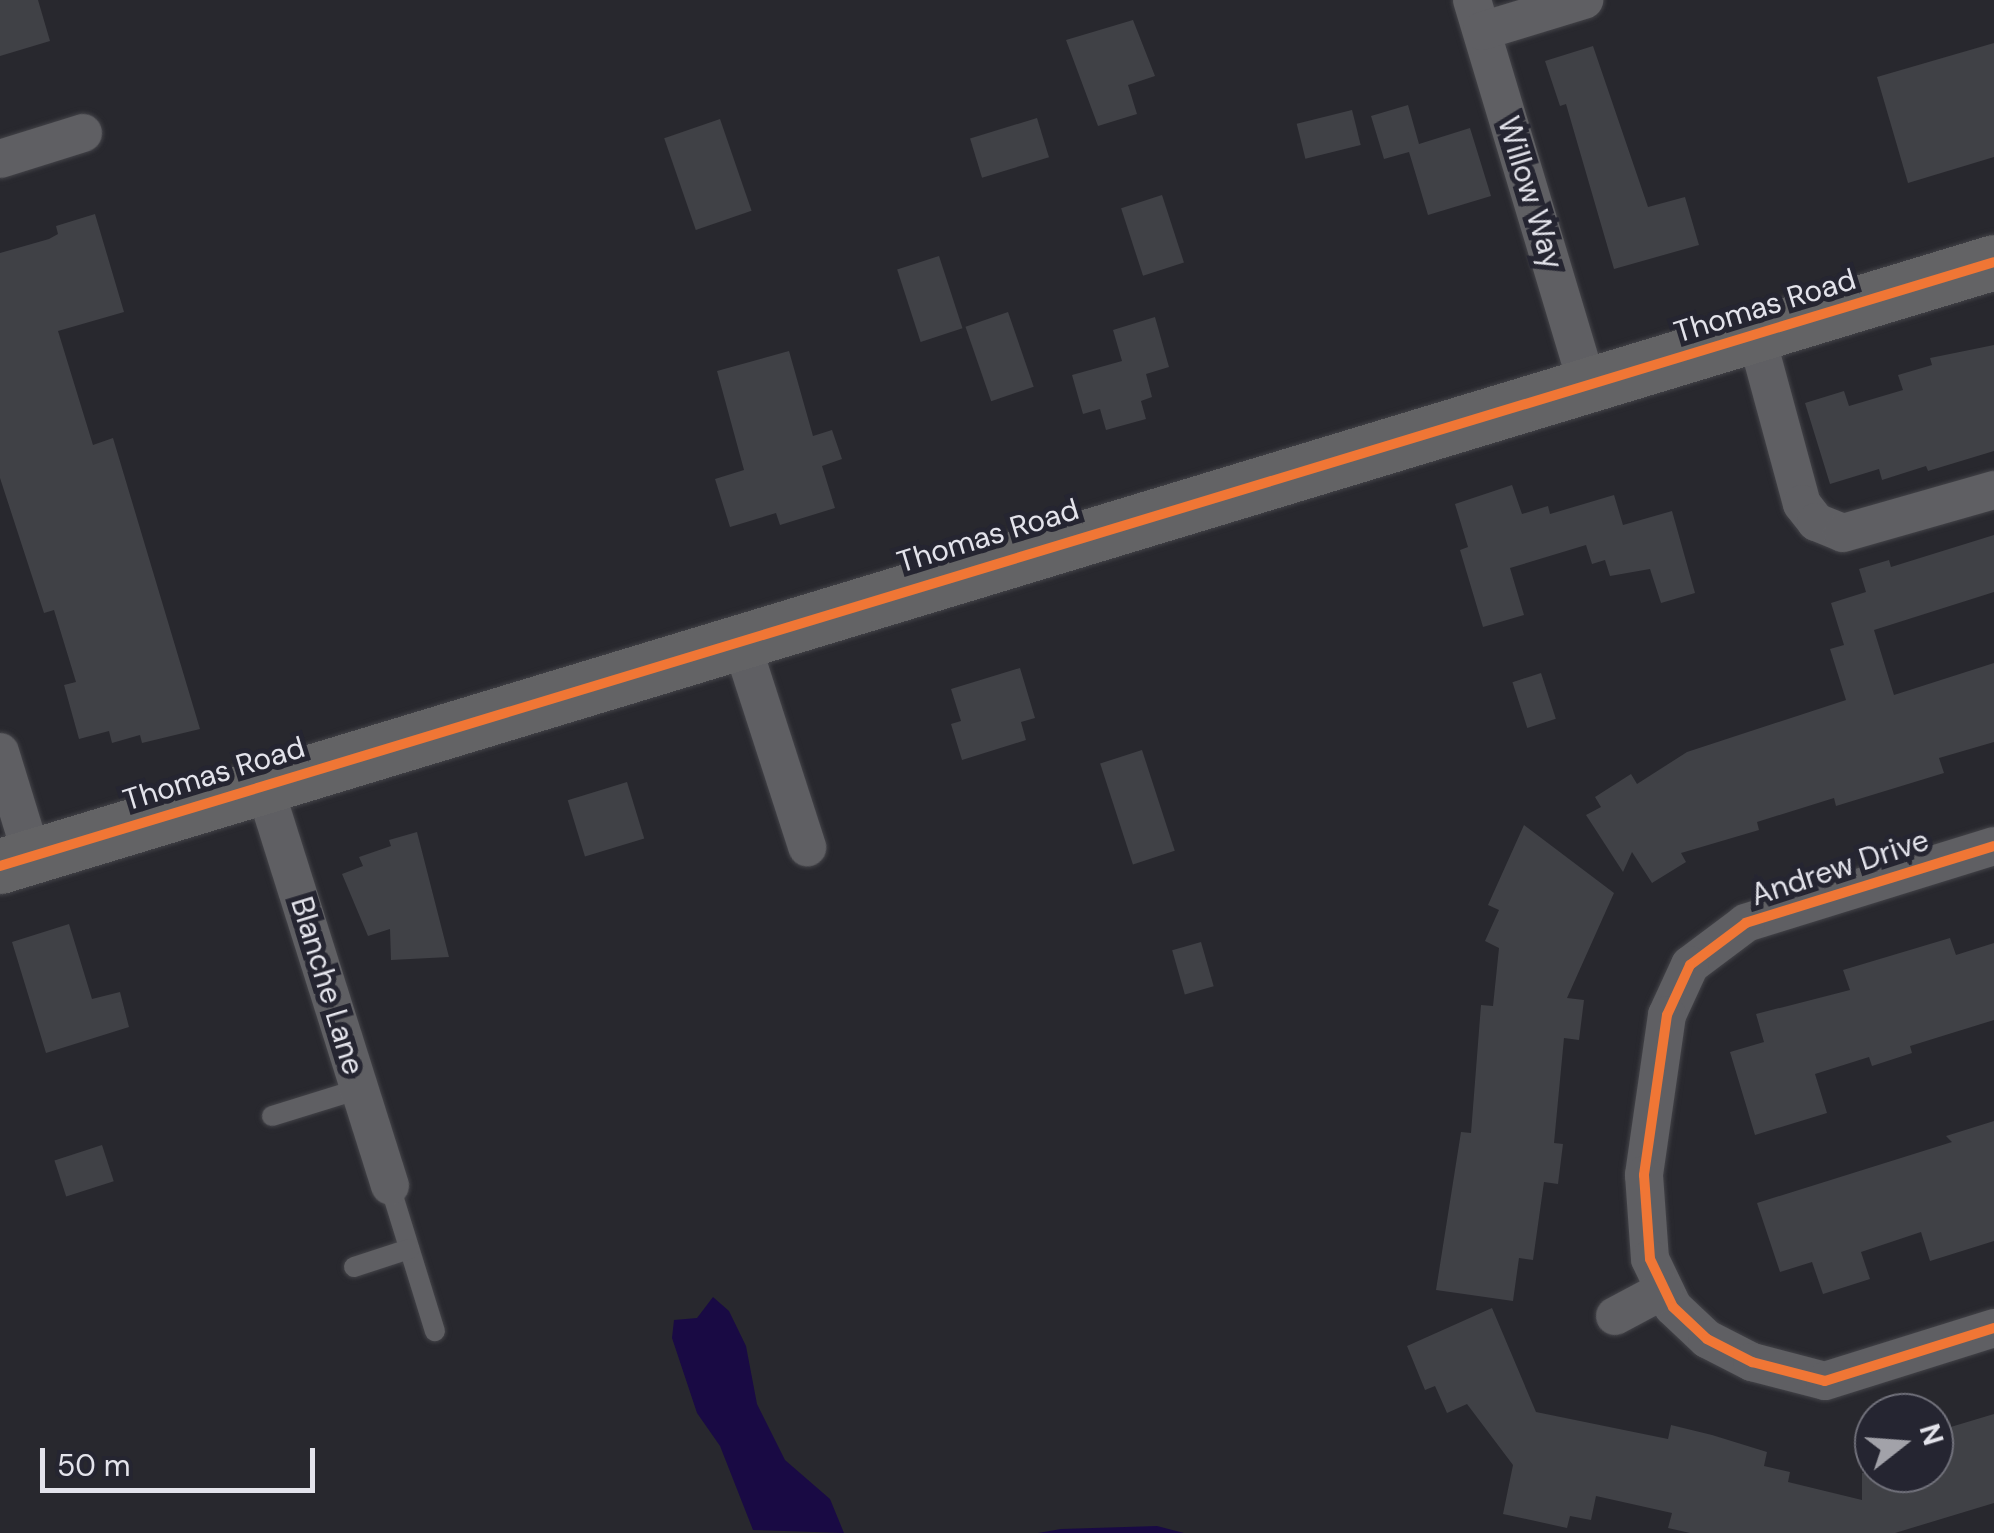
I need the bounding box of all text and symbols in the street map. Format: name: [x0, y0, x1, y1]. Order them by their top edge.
street label: Willow Way: [1490, 112, 1570, 274]
street label: Thomas Road: [1670, 261, 1860, 351]
street label: Thomas Road: [893, 491, 1083, 581]
street label: Thomas Road: [119, 729, 309, 819]
street label: Andrew Drive: [1747, 822, 1933, 914]
street label: Blanche Lane: [283, 893, 371, 1079]
north arrow: [1854, 1393, 1954, 1493]
text: N: [1911, 1419, 1952, 1450]
scale bar: [45, 1428, 320, 1490]
text: 50 m: [57, 1446, 131, 1485]

